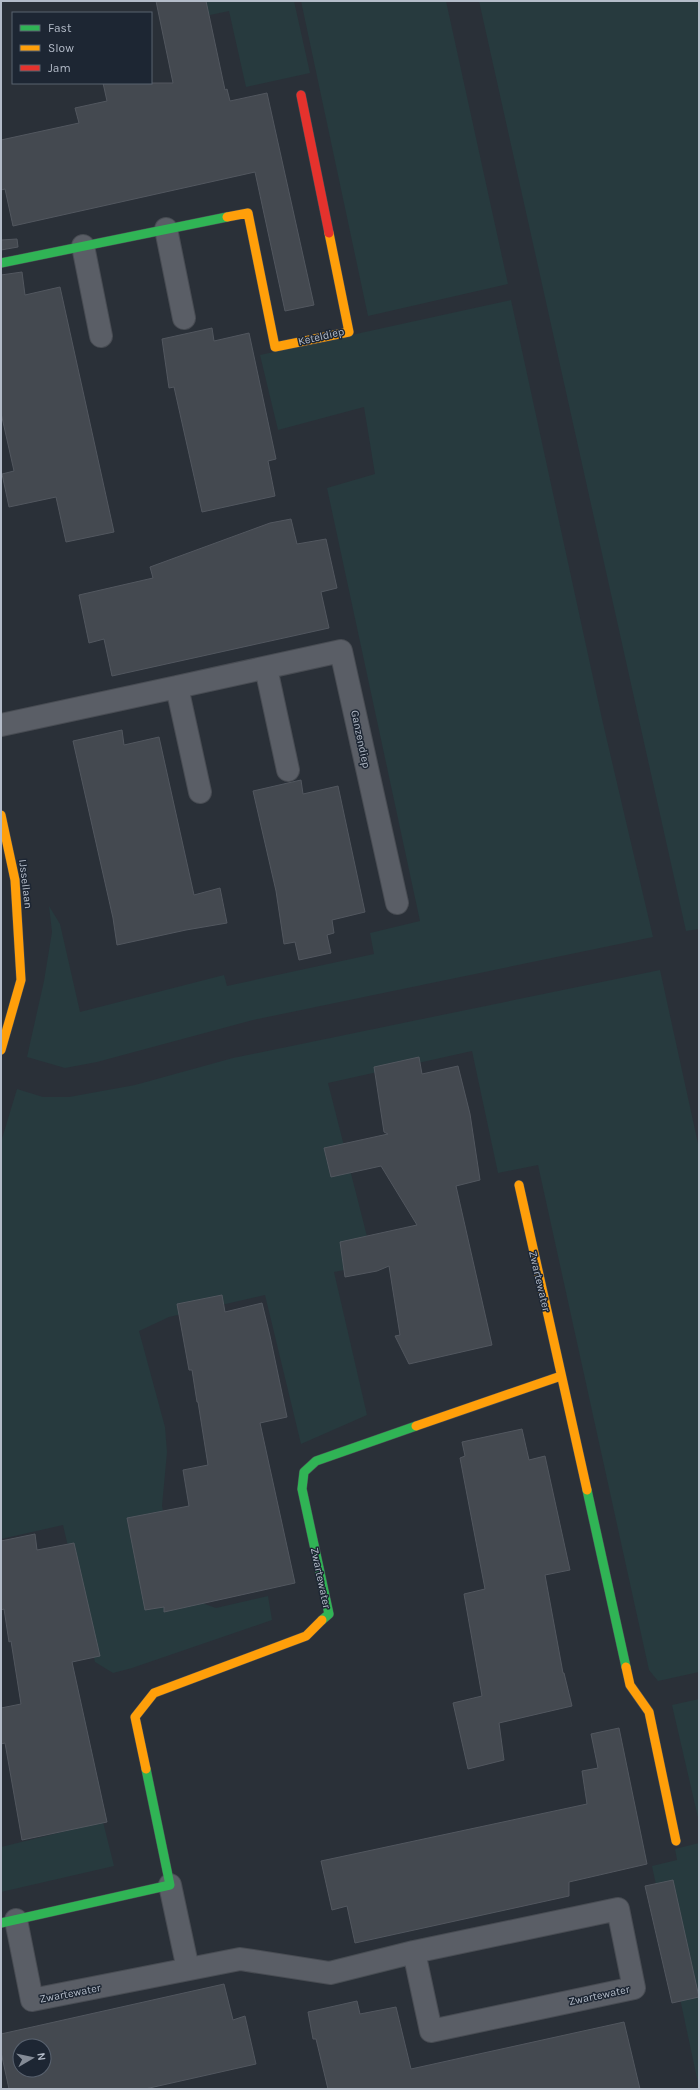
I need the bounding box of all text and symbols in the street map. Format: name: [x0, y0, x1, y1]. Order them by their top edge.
legend: [12, 12, 152, 84]
text: Fast: [48, 21, 72, 35]
text: Slow: [48, 41, 74, 55]
text: Jam: [48, 61, 71, 75]
street label: Keteldiep: [297, 325, 346, 348]
street label: Ganzendiep: [348, 709, 373, 769]
street label: IJssellaan: [16, 859, 35, 909]
street label: Zwartewater: [526, 1249, 553, 1313]
street label: Zwartewater: [308, 1546, 333, 1610]
street label: Zwartewater: [38, 1981, 102, 2006]
street label: Zwartewater: [567, 1983, 631, 2008]
north arrow: [12, 2038, 52, 2078]
text: N: [34, 2052, 48, 2061]

